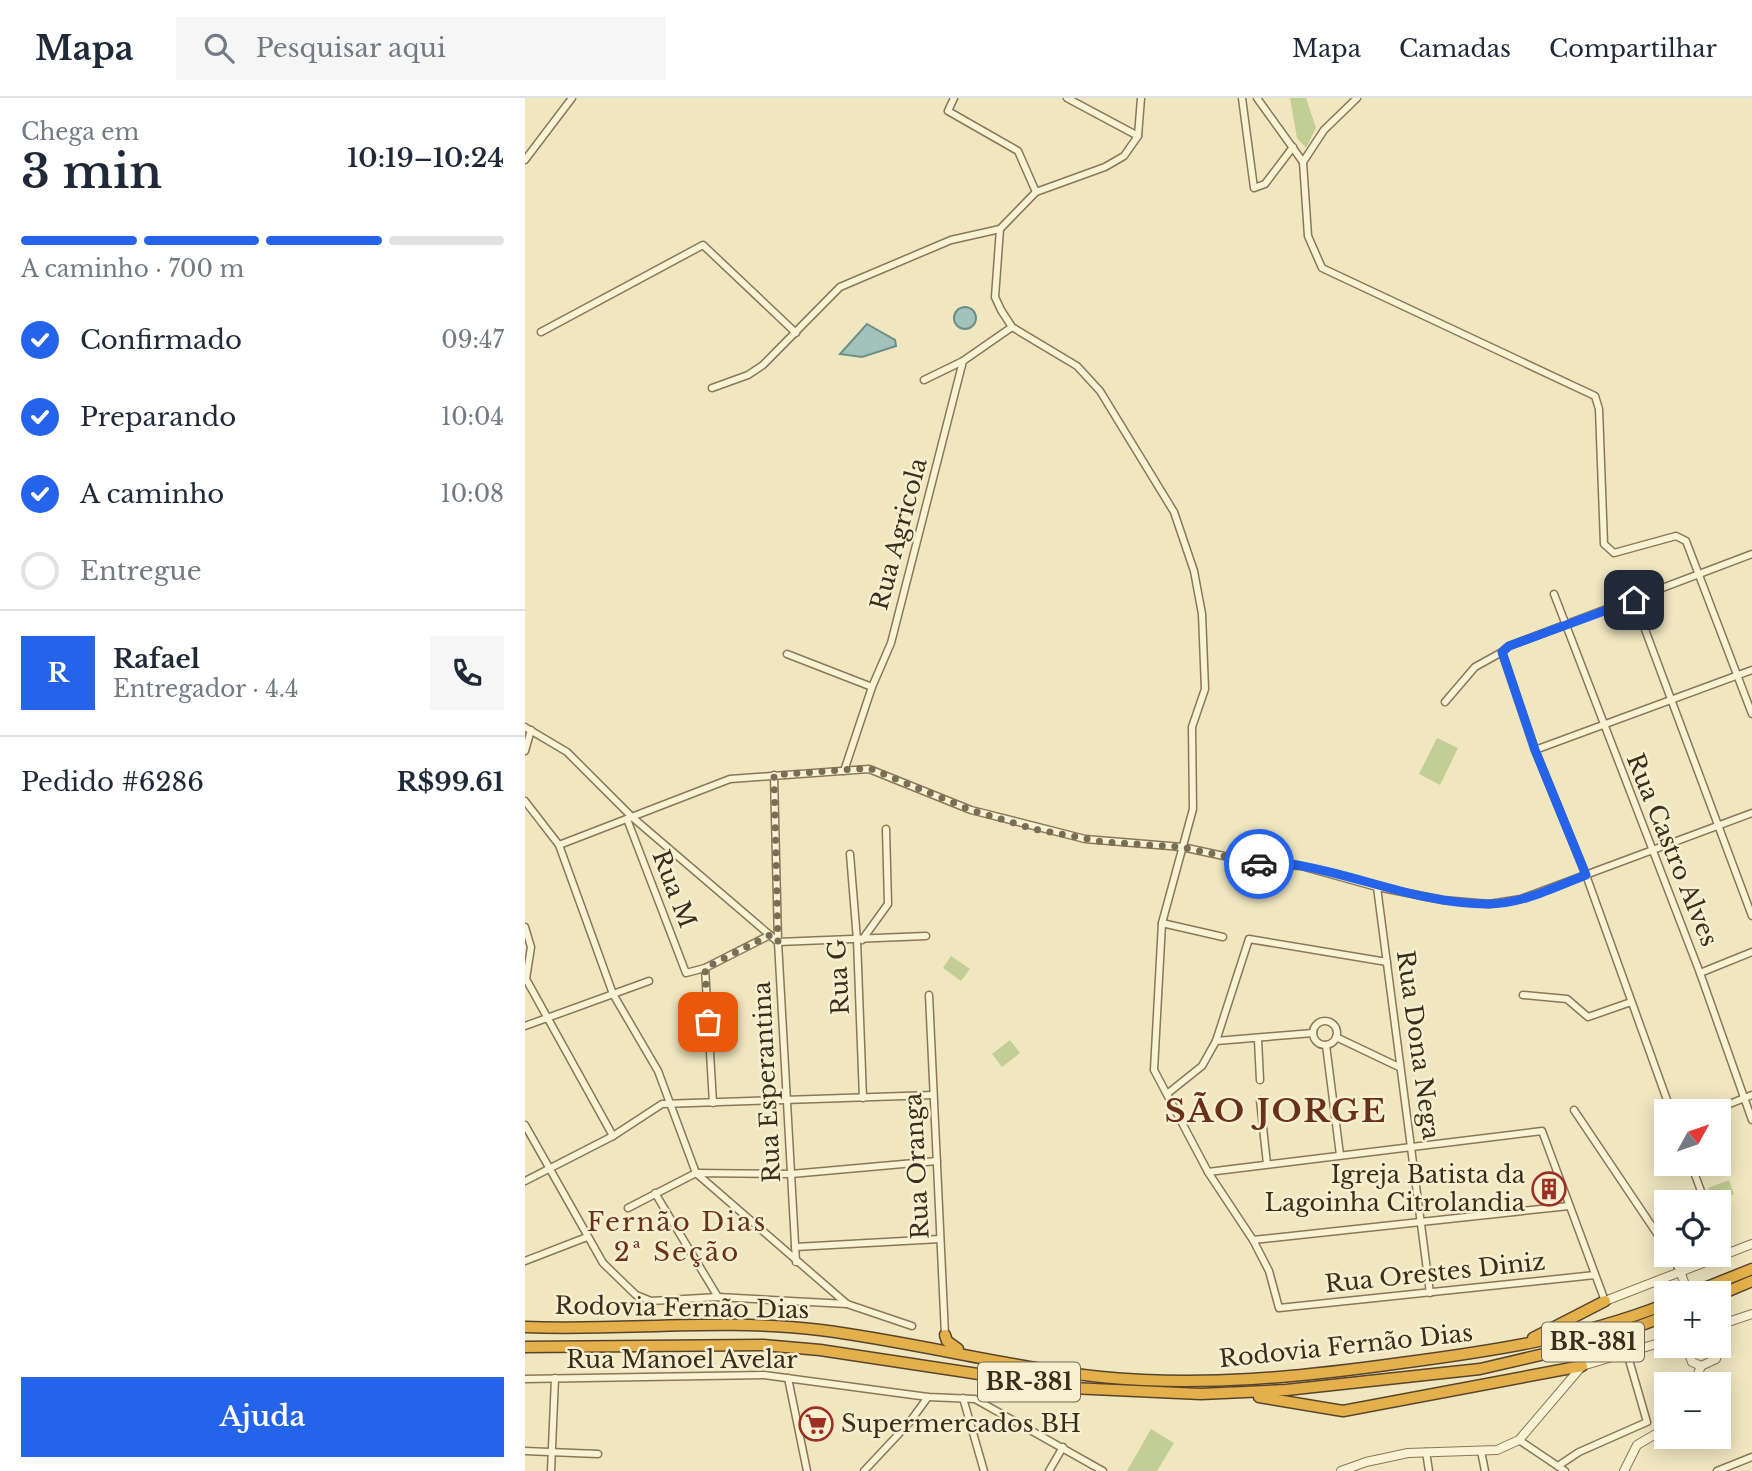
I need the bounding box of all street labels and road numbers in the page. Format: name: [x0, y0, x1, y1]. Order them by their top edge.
street label: Rua Agricola: [864, 454, 933, 613]
street label: Rua Castro Alves: [1621, 749, 1724, 950]
street label: Rua M: [646, 846, 703, 932]
street label: Rua G: [822, 938, 855, 1016]
street label: Rua Dona Nega: [1391, 949, 1446, 1142]
street label: Rua Esperantina: [747, 980, 786, 1183]
street label: Rua Oranga: [898, 1091, 935, 1240]
street label: Rua Orestes Diniz: [1323, 1247, 1547, 1299]
street label: Rodovia Fernão Dias: [554, 1291, 810, 1324]
street label: Rodovia Fernão Dias: [1218, 1318, 1474, 1373]
road number: BR-381: [1542, 1322, 1644, 1362]
street label: Rua Manoel Avelar: [566, 1345, 798, 1374]
road number: BR-381: [978, 1362, 1080, 1401]

